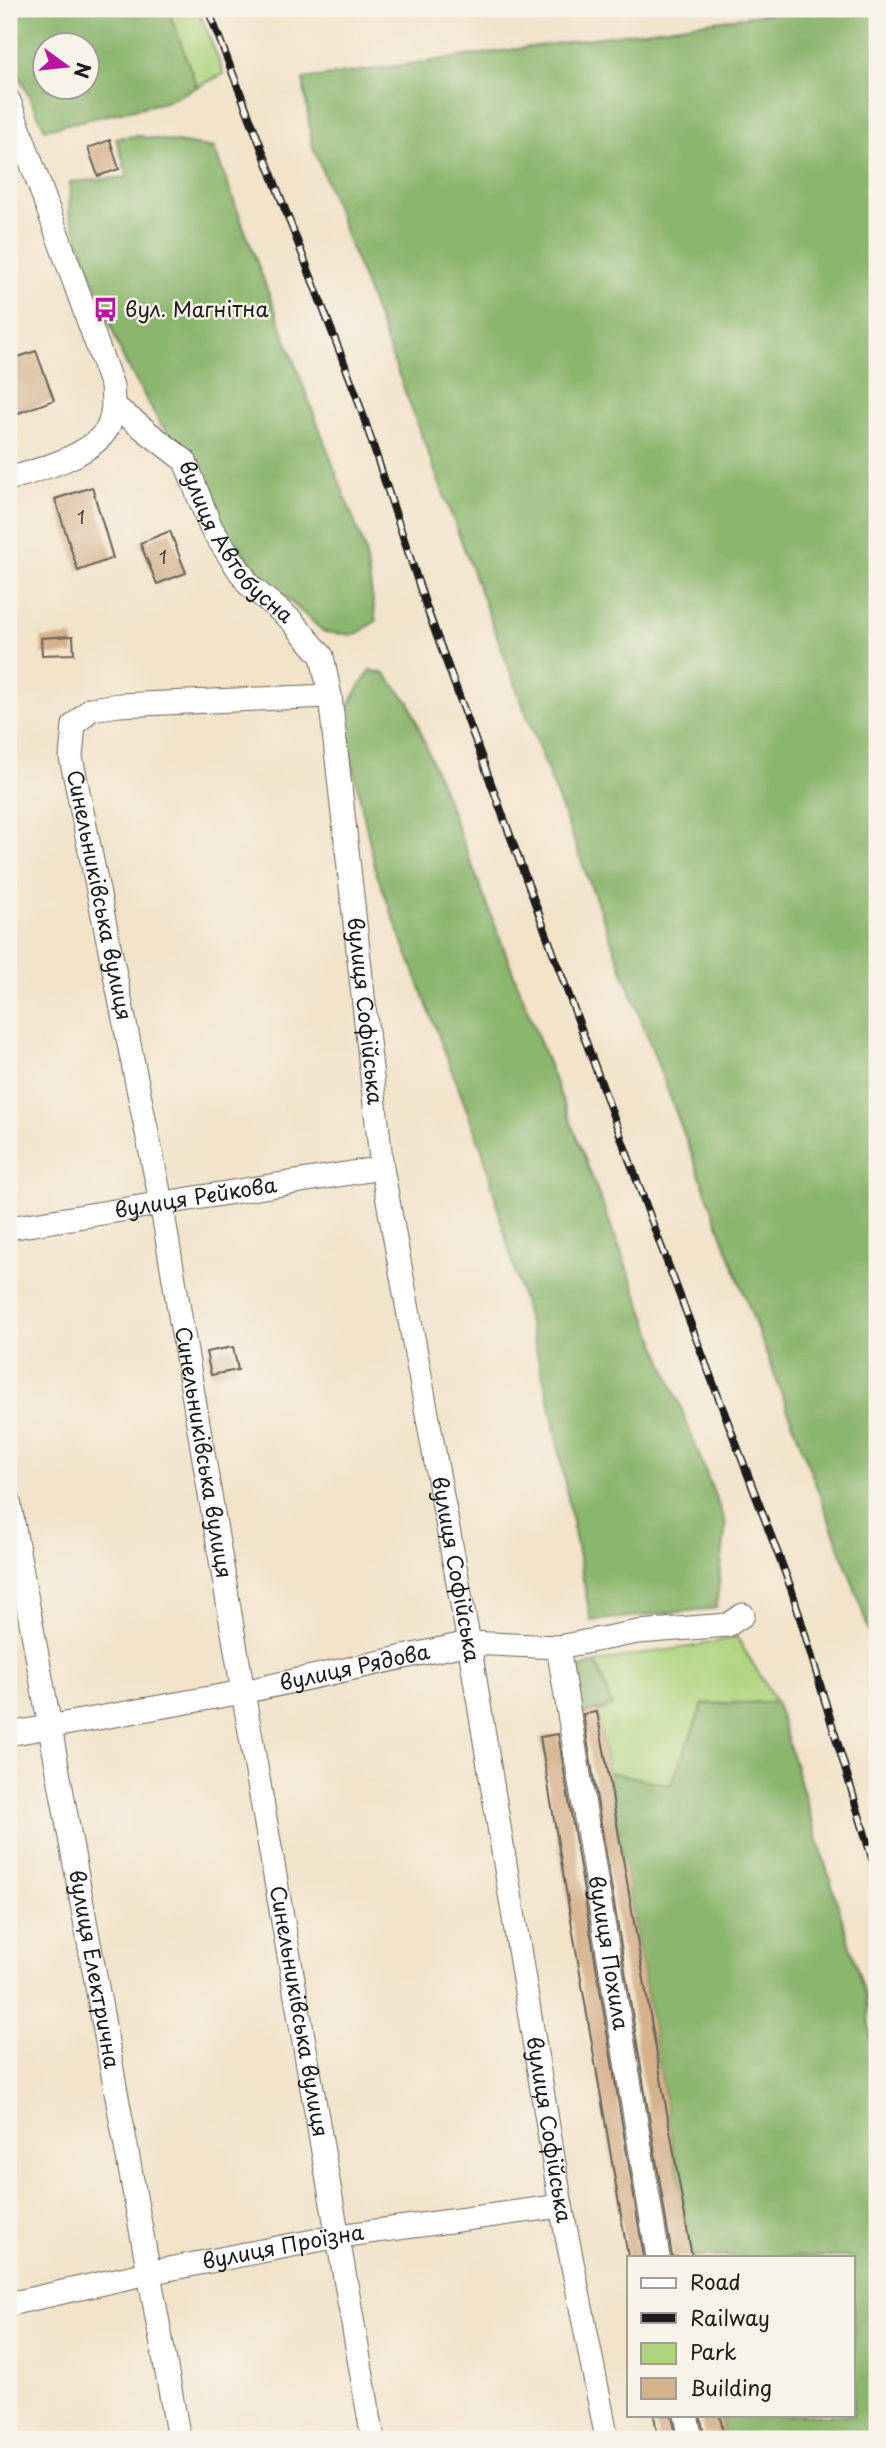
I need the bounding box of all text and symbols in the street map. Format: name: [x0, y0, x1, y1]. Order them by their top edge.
north arrow: [32, 32, 102, 102]
text: N: [68, 60, 99, 82]
place label: вул. Магнітна: [125, 292, 269, 324]
bus stop icon: вул. Магнітна: [91, 296, 119, 324]
street label: вулиця Автобусна: [172, 455, 301, 630]
house number: 1: [77, 503, 85, 530]
house number: 1: [159, 543, 167, 570]
street label: Синельниківська вулиця: [60, 767, 142, 1023]
street label: вулиця Софійська: [340, 915, 393, 1106]
street label: вулиця Рейкова: [112, 1167, 279, 1225]
street label: Синельниківська вулиця: [168, 1324, 242, 1580]
street label: вулиця Софійська: [425, 1474, 490, 1664]
street label: вулиця Рядова: [276, 1634, 432, 1698]
street label: вулиця Електрична: [62, 1867, 130, 2072]
street label: вулиця Похила: [582, 1873, 639, 2033]
street label: Синельниківська вулиця: [263, 1883, 338, 2139]
street label: вулиця Софійська: [520, 2034, 582, 2225]
street label: вулиця Проїзна: [199, 2215, 366, 2276]
legend: [627, 2256, 854, 2416]
text: Road: [690, 2265, 741, 2297]
text: Railway: [690, 2301, 770, 2333]
text: Park: [690, 2335, 737, 2367]
text: Building: [690, 2371, 772, 2403]

